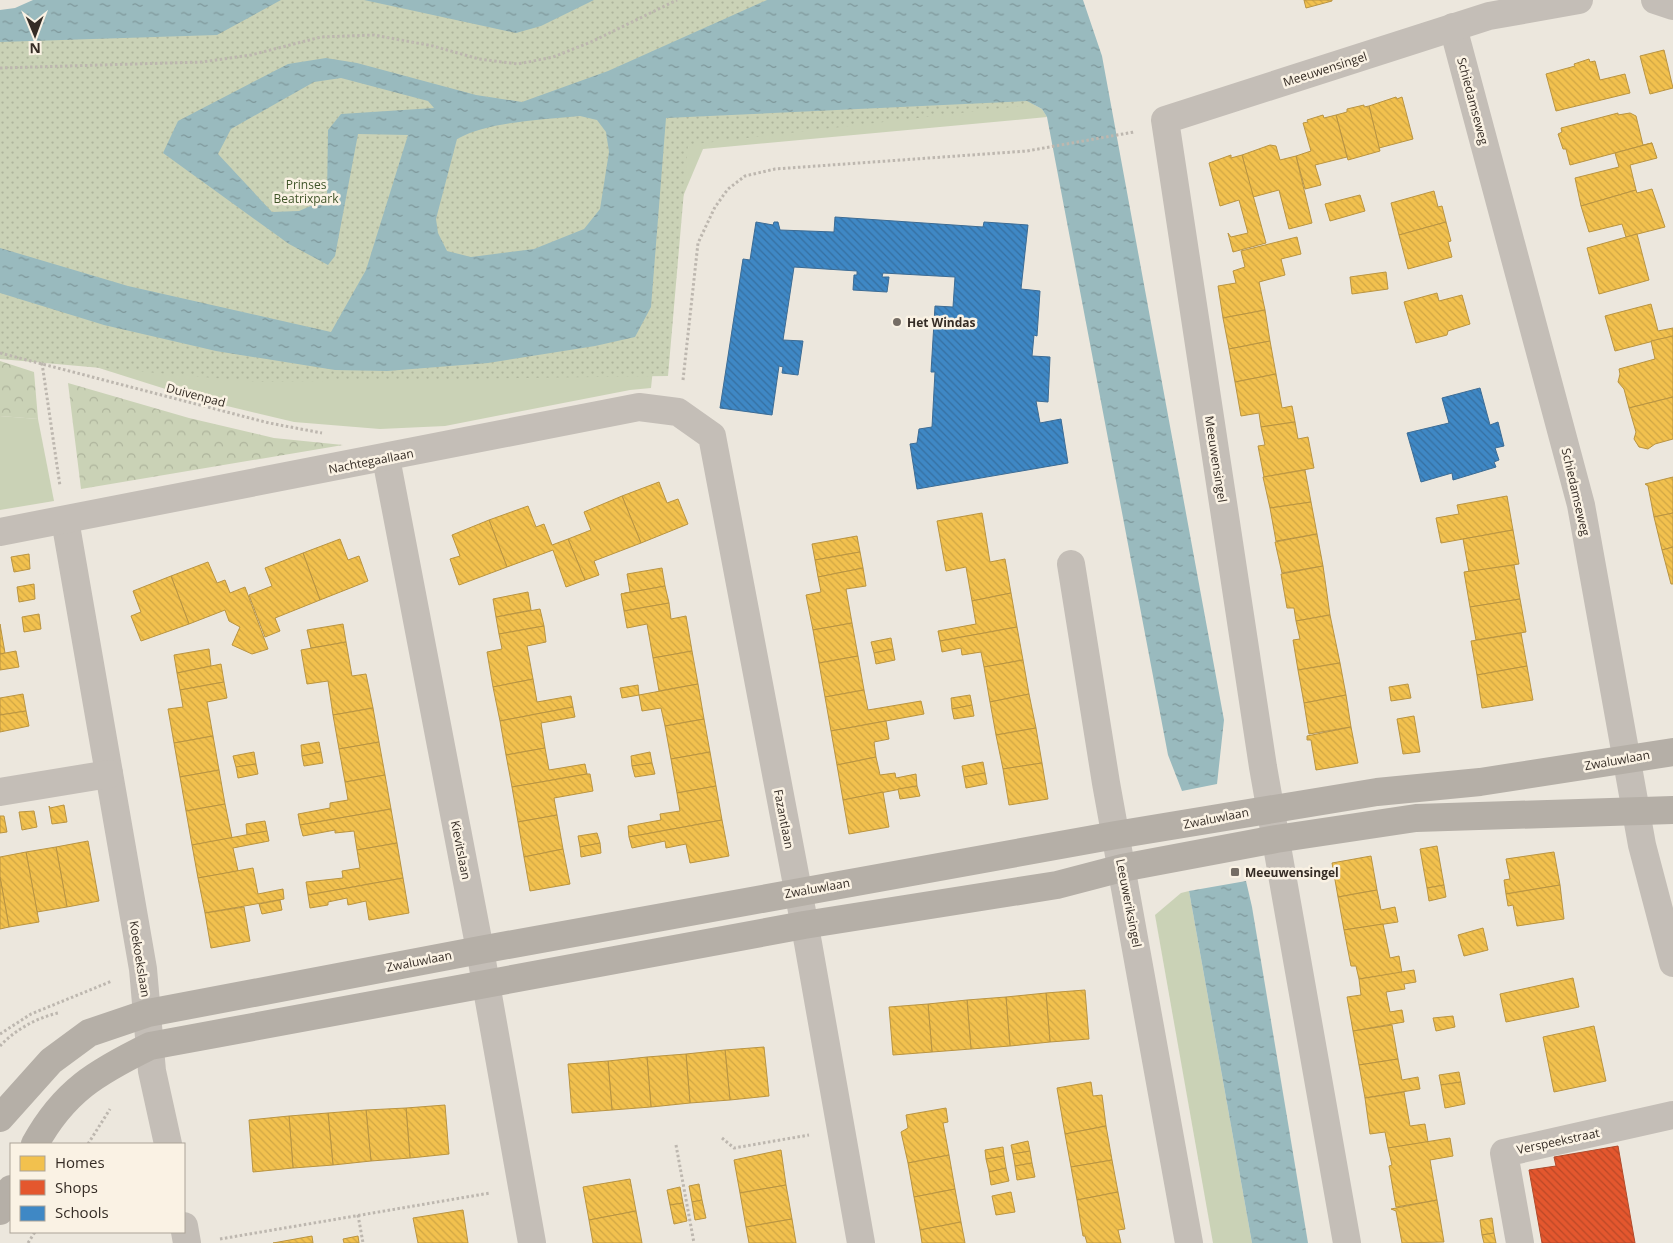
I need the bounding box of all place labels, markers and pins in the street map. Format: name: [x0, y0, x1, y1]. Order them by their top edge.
place label: Het Windas: [907, 314, 976, 331]
marker: Het Windas: [891, 316, 903, 328]
place label: Meeuwensingel: [1245, 864, 1339, 881]
marker: Meeuwensingel: [1229, 866, 1241, 878]

